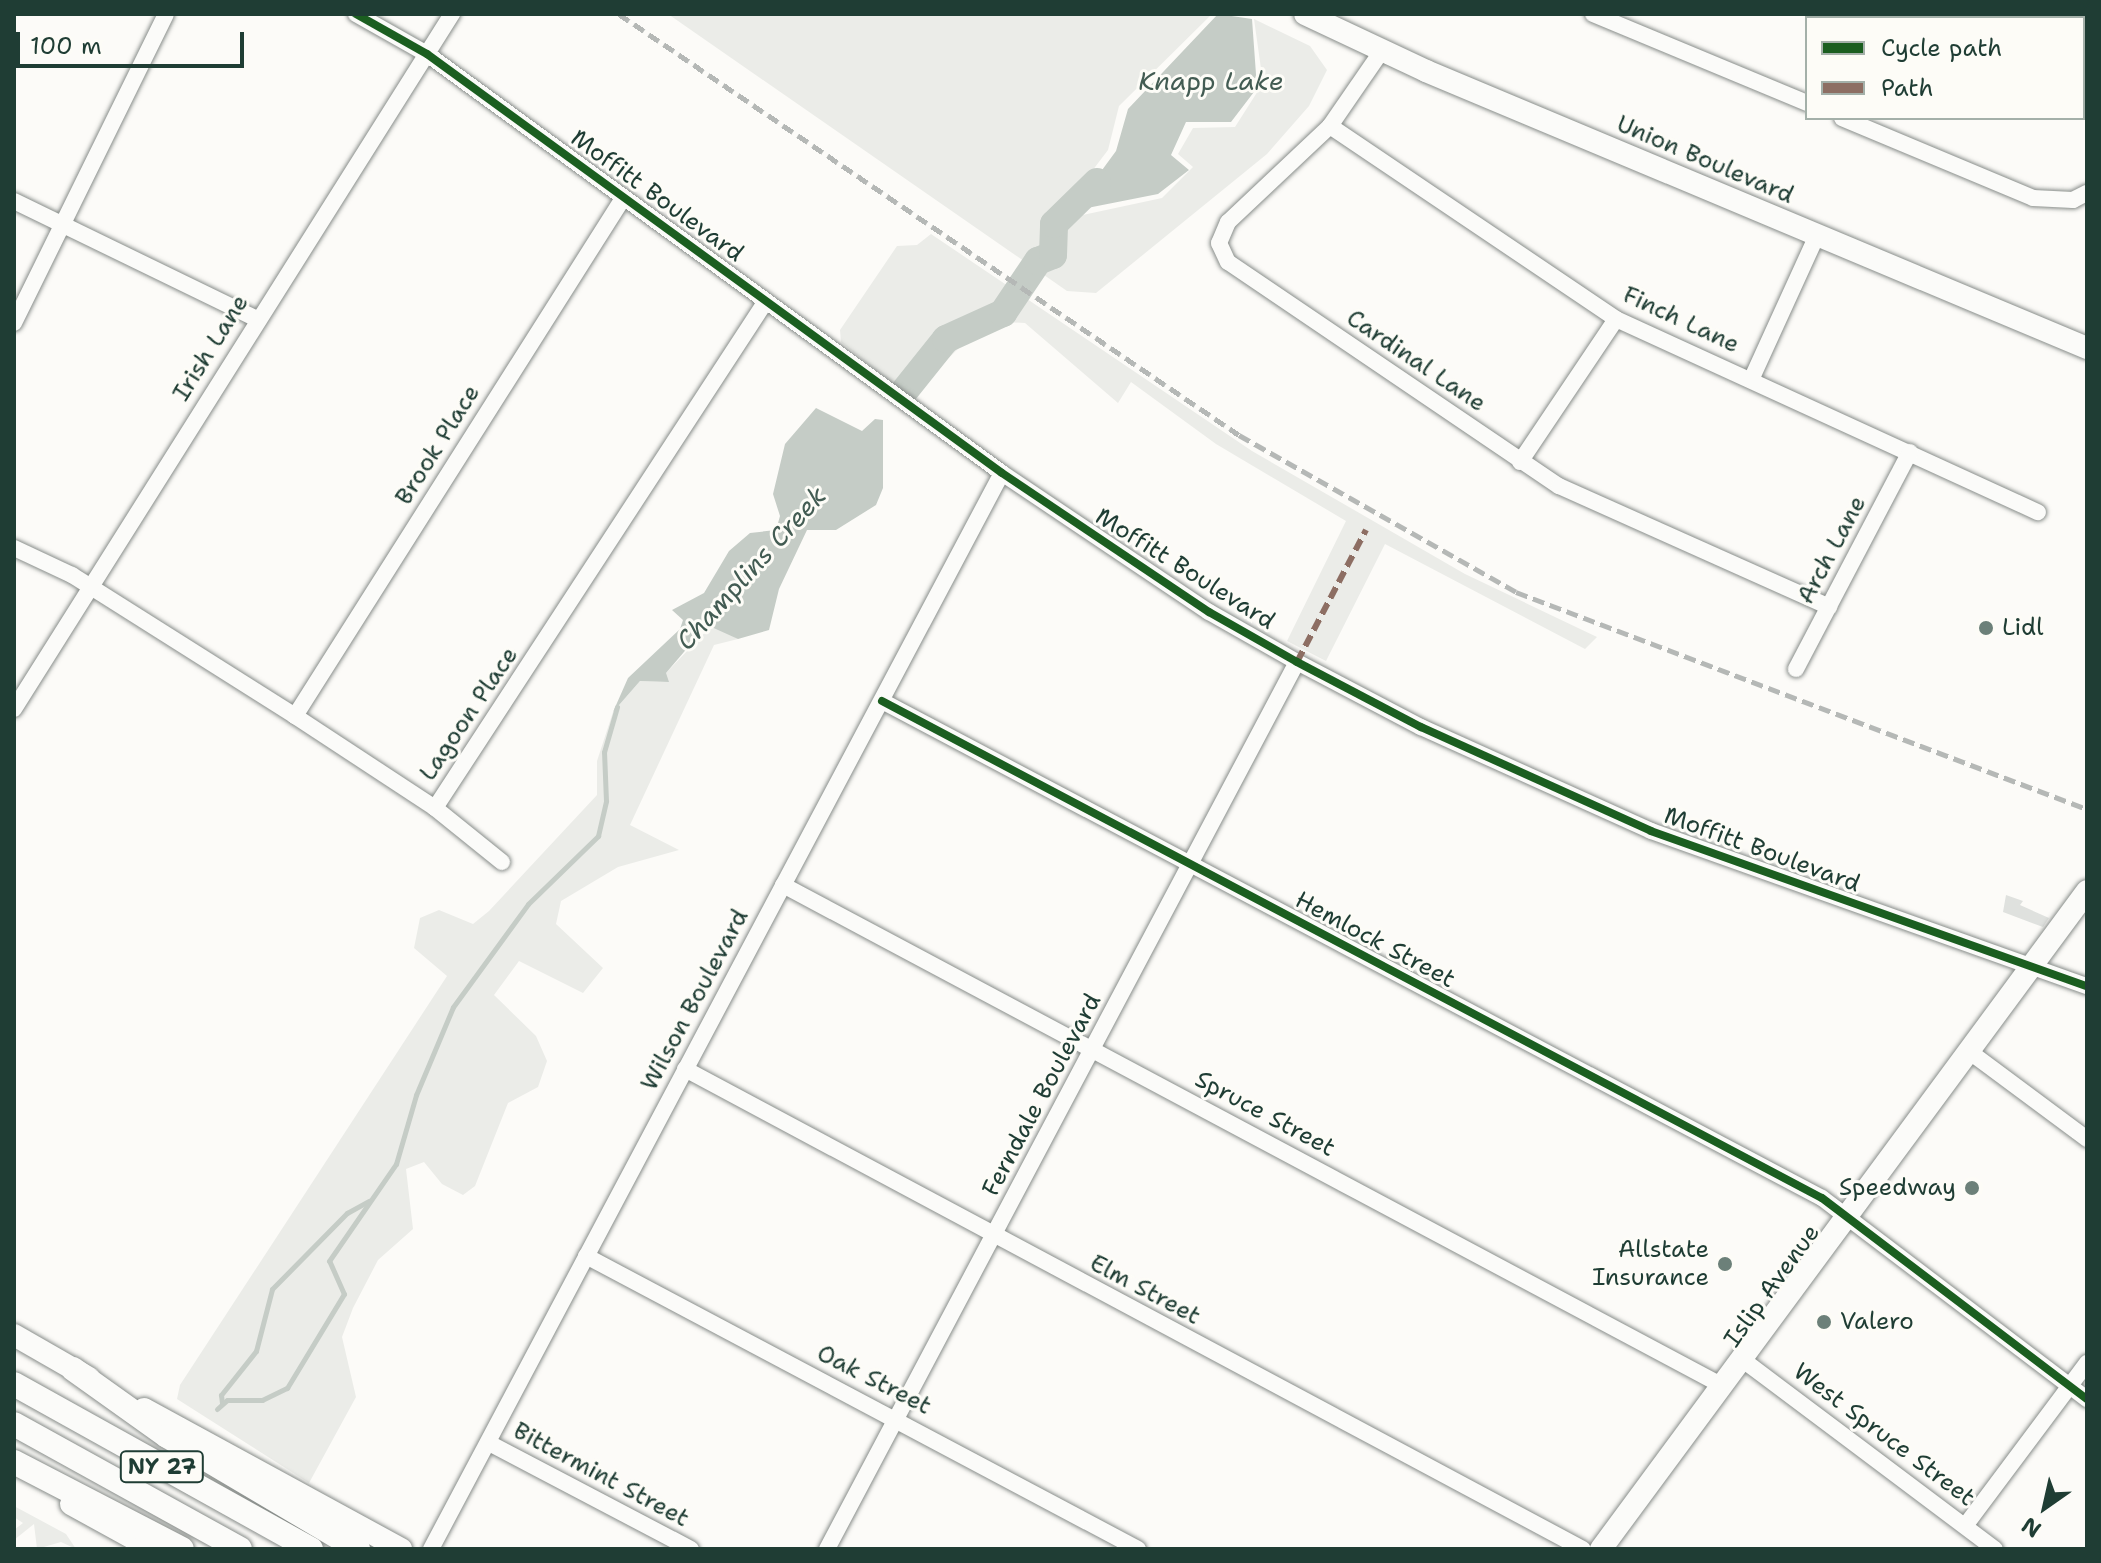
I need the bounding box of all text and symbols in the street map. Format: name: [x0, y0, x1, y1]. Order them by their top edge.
scale bar: [20, 16, 248, 66]
legend: [1805, 16, 2085, 120]
text: 100 m: [30, 30, 102, 62]
text: Cycle path: [1881, 32, 2002, 64]
water label: Knapp Lake: [1138, 65, 1284, 97]
text: Path: [1881, 72, 1933, 104]
street label: Union Boulevard: [1612, 110, 1798, 210]
street label: Moffitt Boulevard: [565, 124, 749, 268]
street label: Finch Lane: [1618, 281, 1744, 359]
street label: Irish Lane: [167, 290, 255, 406]
street label: Cardinal Lane: [1341, 304, 1491, 418]
street label: Brook Place: [390, 380, 486, 510]
water label: Champlins Creek: [670, 480, 832, 656]
street label: Arch Lane: [1792, 491, 1872, 609]
street label: Moffitt Boulevard: [1090, 502, 1280, 636]
place label: Lidl: [2002, 614, 2043, 642]
marker: Lidl: [1977, 619, 1995, 637]
street label: Lagoon Place: [414, 642, 524, 786]
street label: Moffitt Boulevard: [1660, 801, 1864, 899]
street label: Hemlock Street: [1290, 886, 1460, 994]
street label: Wilson Boulevard: [635, 904, 755, 1096]
street label: Ferndale Boulevard: [977, 989, 1107, 1201]
street label: Spruce Street: [1190, 1065, 1340, 1163]
place label: Speedway: [1839, 1174, 1956, 1202]
marker: Speedway: [1963, 1179, 1981, 1197]
street label: Islip Avenue: [1718, 1219, 1826, 1353]
place label: Allstate Insurance: [1592, 1236, 1709, 1292]
street label: Elm Street: [1085, 1249, 1205, 1331]
marker: Allstate Insurance: [1716, 1255, 1734, 1273]
place label: Valero: [1840, 1308, 1914, 1336]
marker: Valero: [1815, 1313, 1833, 1331]
street label: Oak Street: [812, 1339, 936, 1421]
street label: West Spruce Street: [1788, 1357, 1980, 1513]
street label: Bittermint Street: [508, 1417, 694, 1533]
road number: NY 27: [118, 1449, 206, 1485]
north arrow: [2005, 1467, 2085, 1547]
text: N: [2016, 1510, 2047, 1544]

